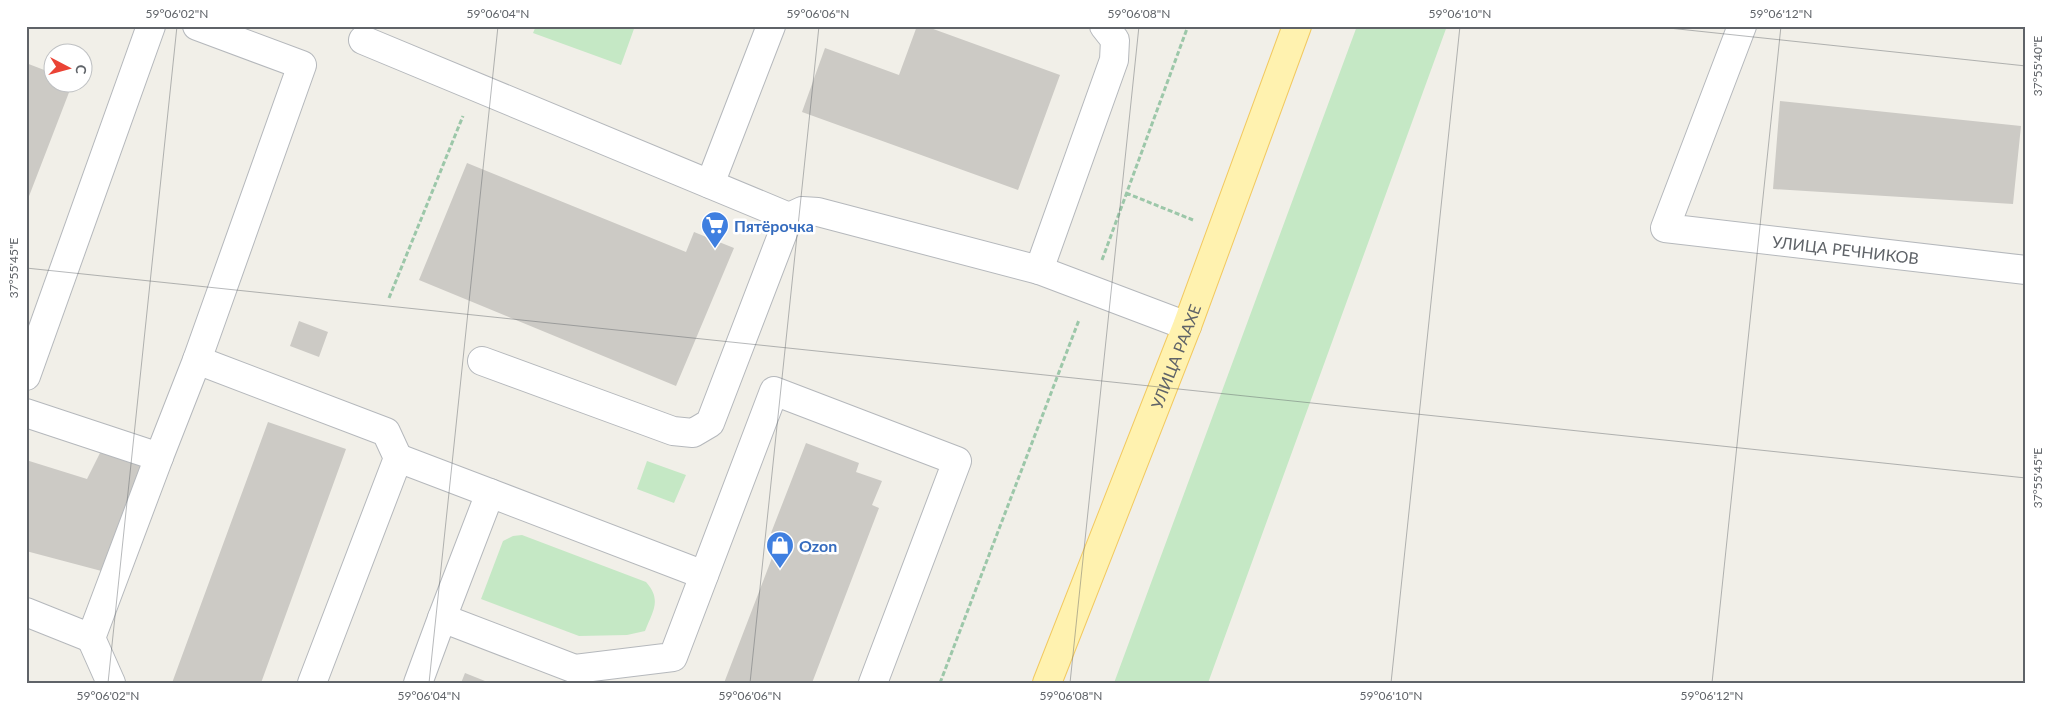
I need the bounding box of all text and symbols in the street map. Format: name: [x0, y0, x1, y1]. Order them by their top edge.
text: 59°06'02"N: [146, 6, 208, 21]
text: 59°06'04"N: [467, 6, 529, 21]
text: 59°06'06"N: [787, 6, 849, 21]
text: 59°06'08"N: [1108, 6, 1170, 21]
text: 59°06'10"N: [1429, 6, 1491, 21]
text: 59°06'12"N: [1750, 6, 1812, 21]
text: 37°55'40"E: [2030, 36, 2045, 96]
north arrow: [42, 42, 92, 92]
text: С: [72, 64, 90, 76]
supermarket icon: Пятёрочка: [700, 210, 730, 249]
place label: Пятёрочка: [734, 216, 814, 235]
street label: УЛИЦА РЕЧНИКОВ: [1771, 231, 1920, 267]
text: 37°55'45"E: [6, 238, 21, 298]
street label: УЛИЦА РААХЕ: [1146, 301, 1204, 411]
text: 37°55'45"E: [2030, 448, 2045, 508]
shop icon: Ozon: [765, 530, 795, 569]
place label: Ozon: [799, 536, 837, 555]
text: 59°06'02"N: [77, 688, 139, 703]
text: 59°06'04"N: [398, 688, 460, 703]
text: 59°06'06"N: [719, 688, 781, 703]
text: 59°06'08"N: [1040, 688, 1102, 703]
text: 59°06'10"N: [1360, 688, 1422, 703]
text: 59°06'12"N: [1681, 688, 1743, 703]

